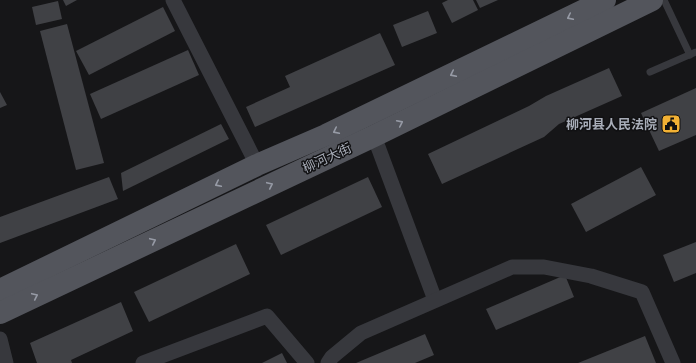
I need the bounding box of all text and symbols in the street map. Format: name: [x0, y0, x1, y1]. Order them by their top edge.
one-way arrow: [567, 12, 574, 20]
one-way arrow: [450, 69, 457, 77]
public building icon: 柳河县人民法院: [660, 113, 682, 135]
place label: 柳河县人民法院: [566, 116, 657, 133]
one-way arrow: [396, 120, 404, 128]
one-way arrow: [333, 126, 340, 133]
street label: 柳河大街: [300, 139, 354, 177]
one-way arrow: [215, 179, 222, 187]
one-way arrow: [266, 182, 274, 190]
one-way arrow: [148, 238, 156, 246]
one-way arrow: [31, 293, 39, 301]

